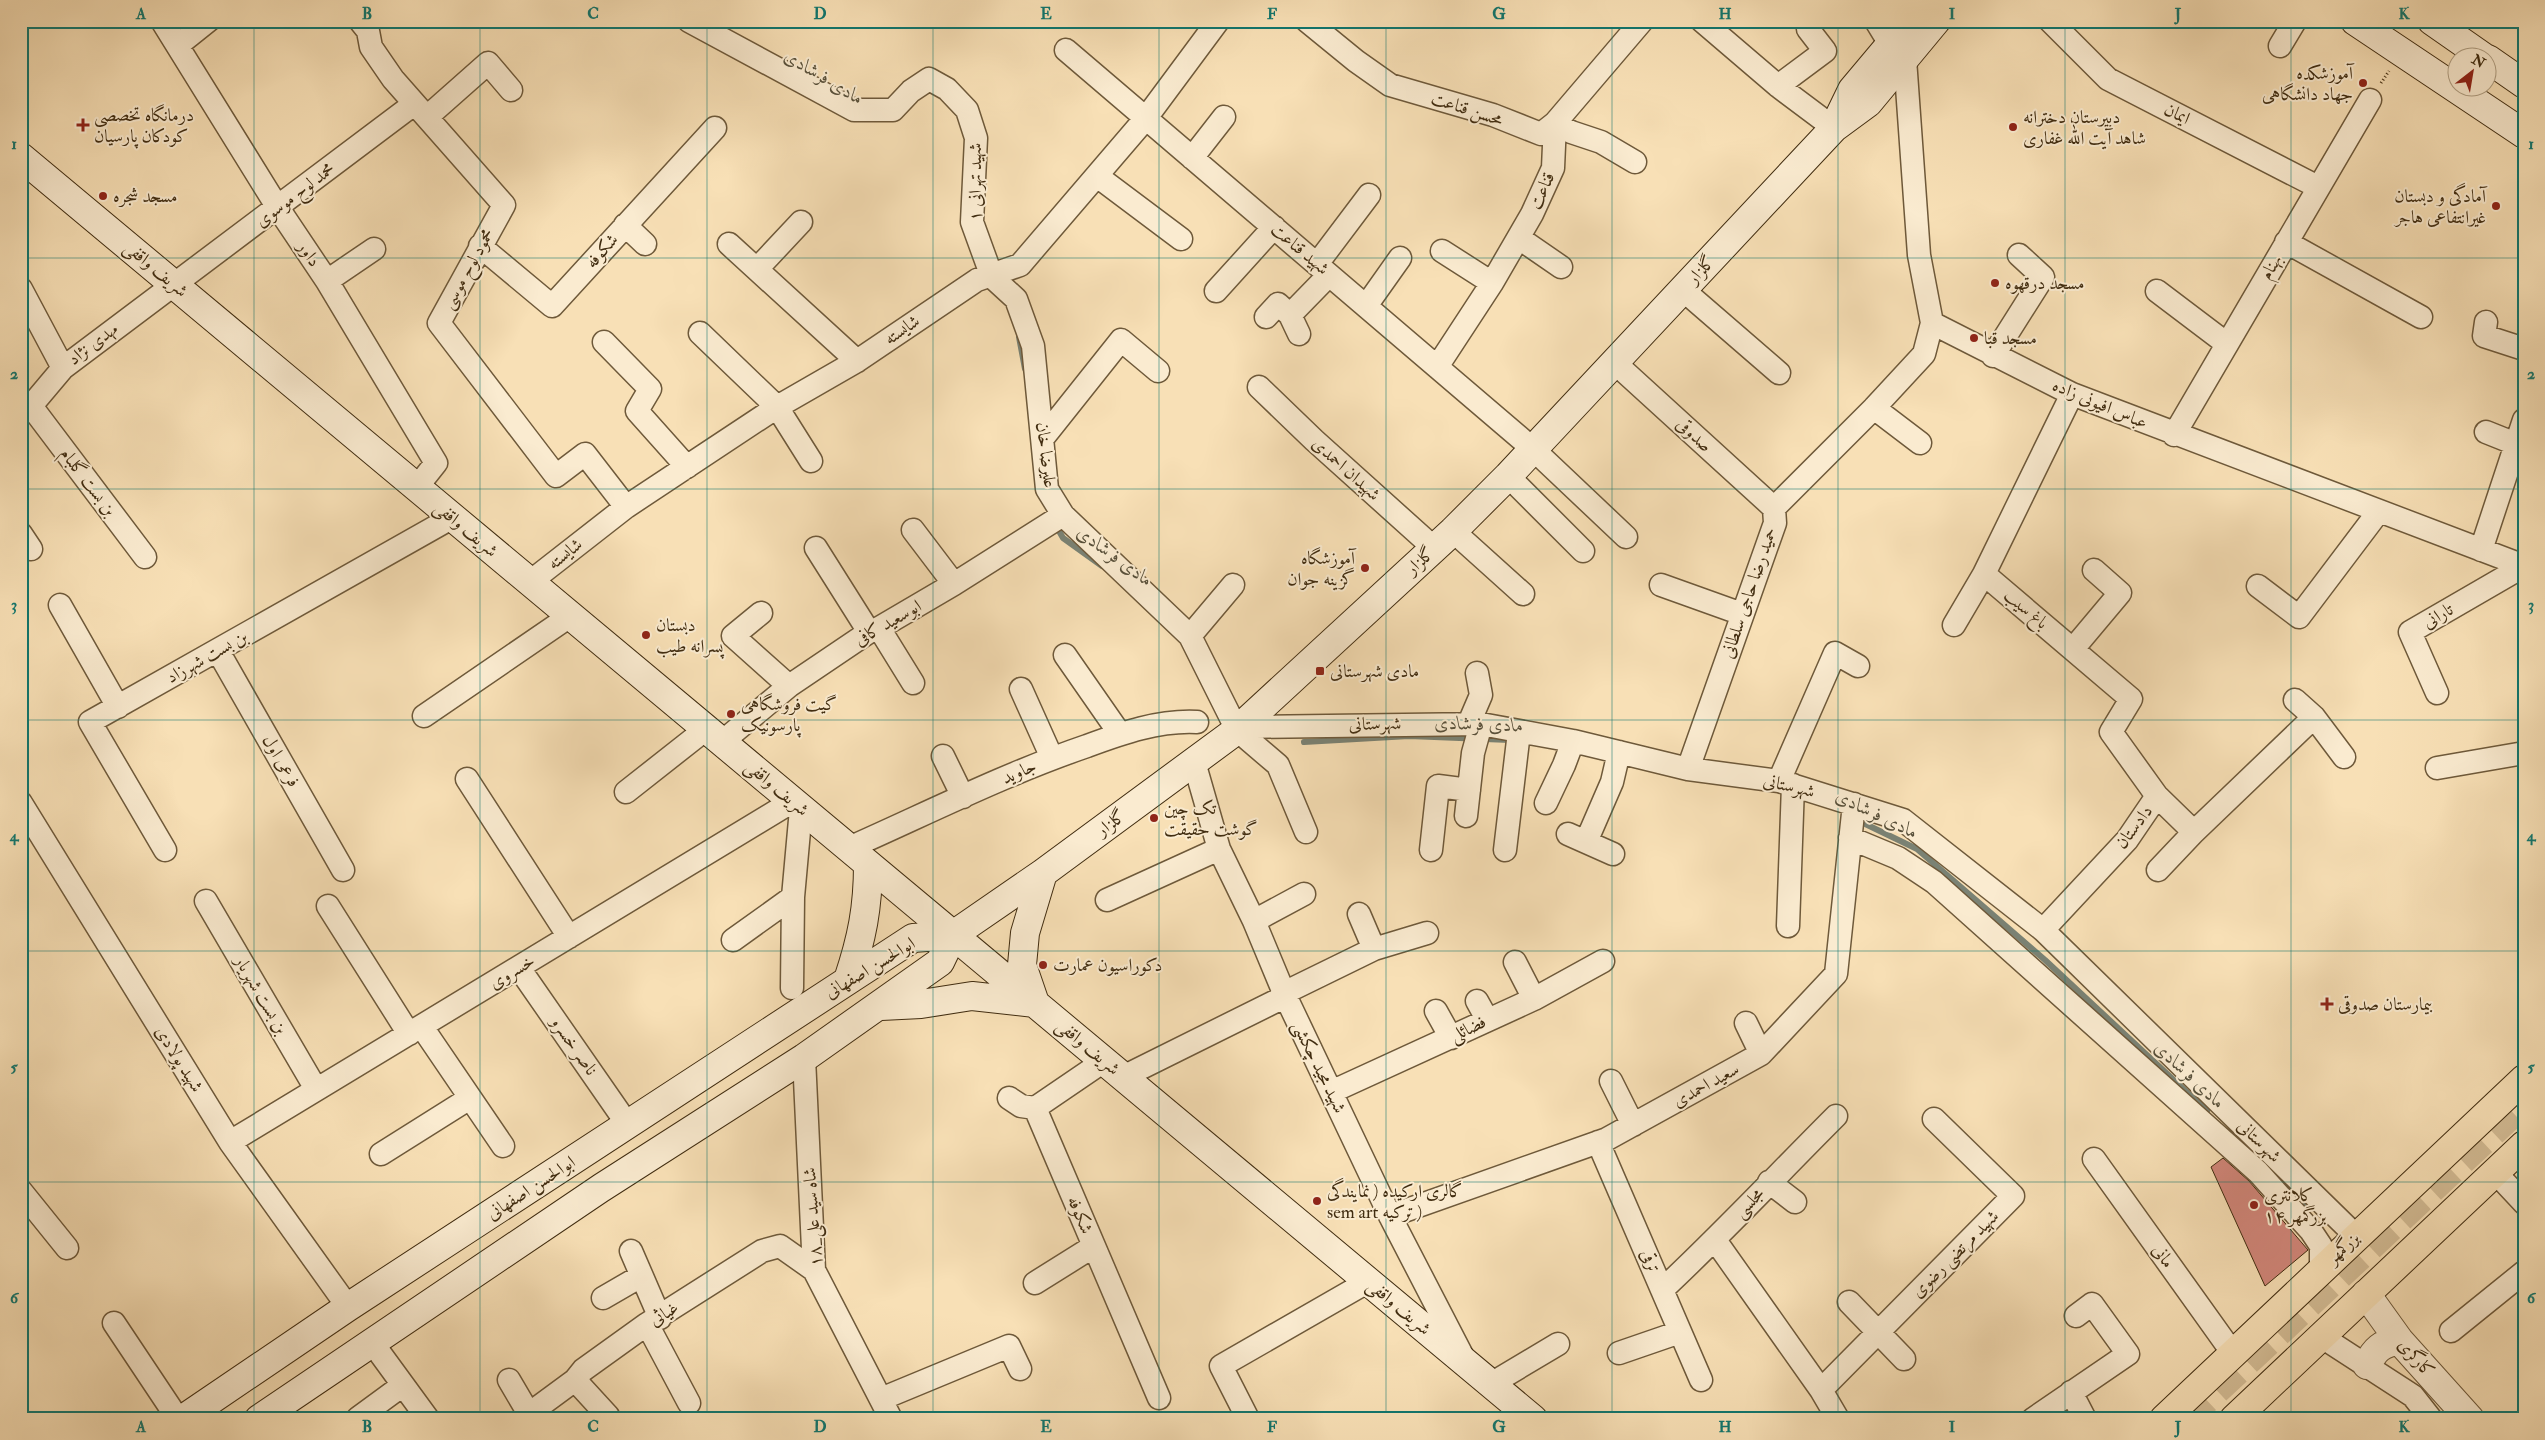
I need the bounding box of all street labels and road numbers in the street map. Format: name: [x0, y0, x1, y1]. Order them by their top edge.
street label: محسن قناعت: [1428, 87, 1506, 131]
street label: ایمان: [2160, 98, 2194, 130]
street label: شهید تهرانی ۱: [964, 143, 987, 221]
street label: محمد لوح موسوی: [251, 158, 342, 236]
street label: قناعت: [1524, 169, 1560, 213]
street label: شهید قناعت: [1266, 218, 1334, 280]
street label: محمود لوح موسی: [436, 225, 503, 315]
street label: شکوفه: [580, 229, 624, 273]
street label: داور: [291, 235, 326, 271]
street label: شریف واقفی: [119, 236, 193, 303]
street label: بهنام: [2254, 250, 2291, 286]
street label: گلزار: [1681, 251, 1720, 291]
street label: شایسته: [880, 310, 924, 350]
street label: مهدی نژاد: [63, 317, 123, 370]
street label: عباس افیونی زاده: [2049, 374, 2151, 434]
street label: صدوقی: [1671, 413, 1717, 457]
street label: علیرضا خان: [1031, 421, 1061, 489]
street label: شهیدان احمدی: [1307, 432, 1385, 506]
street label: بن بست گلبام: [51, 443, 122, 524]
street label: شریف واقفی: [429, 496, 503, 563]
street label: حمید رضا حاجی سلطانی: [1716, 525, 1782, 661]
street label: شایسته: [543, 533, 587, 575]
street label: گلزار: [1399, 542, 1439, 581]
street label: باغ سیب: [1997, 584, 2053, 637]
street label: ابوسعید کافی: [850, 595, 926, 651]
street label: تارانی: [2418, 598, 2458, 634]
street label: بن بست شهرزاد: [162, 625, 252, 689]
street label: شهرستانی: [1348, 712, 1402, 736]
street label: فرعی اول: [257, 731, 305, 791]
street label: جاوید: [998, 754, 1040, 790]
street label: شریف واقفی: [740, 755, 814, 822]
street label: شهرستانی: [1761, 769, 1817, 803]
street label: دادستان: [2110, 800, 2158, 854]
street label: گلزار: [1090, 805, 1130, 843]
street label: ابوالحسن اصفهانی: [821, 932, 920, 1004]
street label: خسروی: [485, 949, 539, 995]
street label: بن بست شهریار: [228, 950, 293, 1039]
street label: ناصر خسرو: [544, 1010, 603, 1080]
street label: فضائلی: [1446, 1010, 1490, 1049]
street label: شریف واقفی: [1051, 1014, 1125, 1081]
street label: شهید مجید چکشی: [1286, 1017, 1351, 1117]
street label: شهید پولادی: [149, 1021, 208, 1097]
street label: سعید احمدی: [1669, 1057, 1743, 1113]
street label: شهرستانی: [2232, 1114, 2286, 1168]
street label: ابوالحسن اصفهانی: [482, 1151, 580, 1225]
street label: ۱۸_شاه سید علی: [798, 1167, 829, 1267]
street label: مجلسی: [1729, 1182, 1770, 1224]
street label: شکوفه: [1062, 1192, 1098, 1238]
street label: شهید مرتضی رضوی: [1906, 1205, 2005, 1304]
street label: بزرگمهر: [2320, 1227, 2364, 1270]
street label: مانی: [2147, 1239, 2179, 1273]
street label: ترقی: [1635, 1246, 1665, 1276]
street label: شریف واقفی: [1362, 1274, 1436, 1341]
street label: غیاثی: [645, 1296, 683, 1332]
street label: کارگری: [2392, 1333, 2440, 1382]

